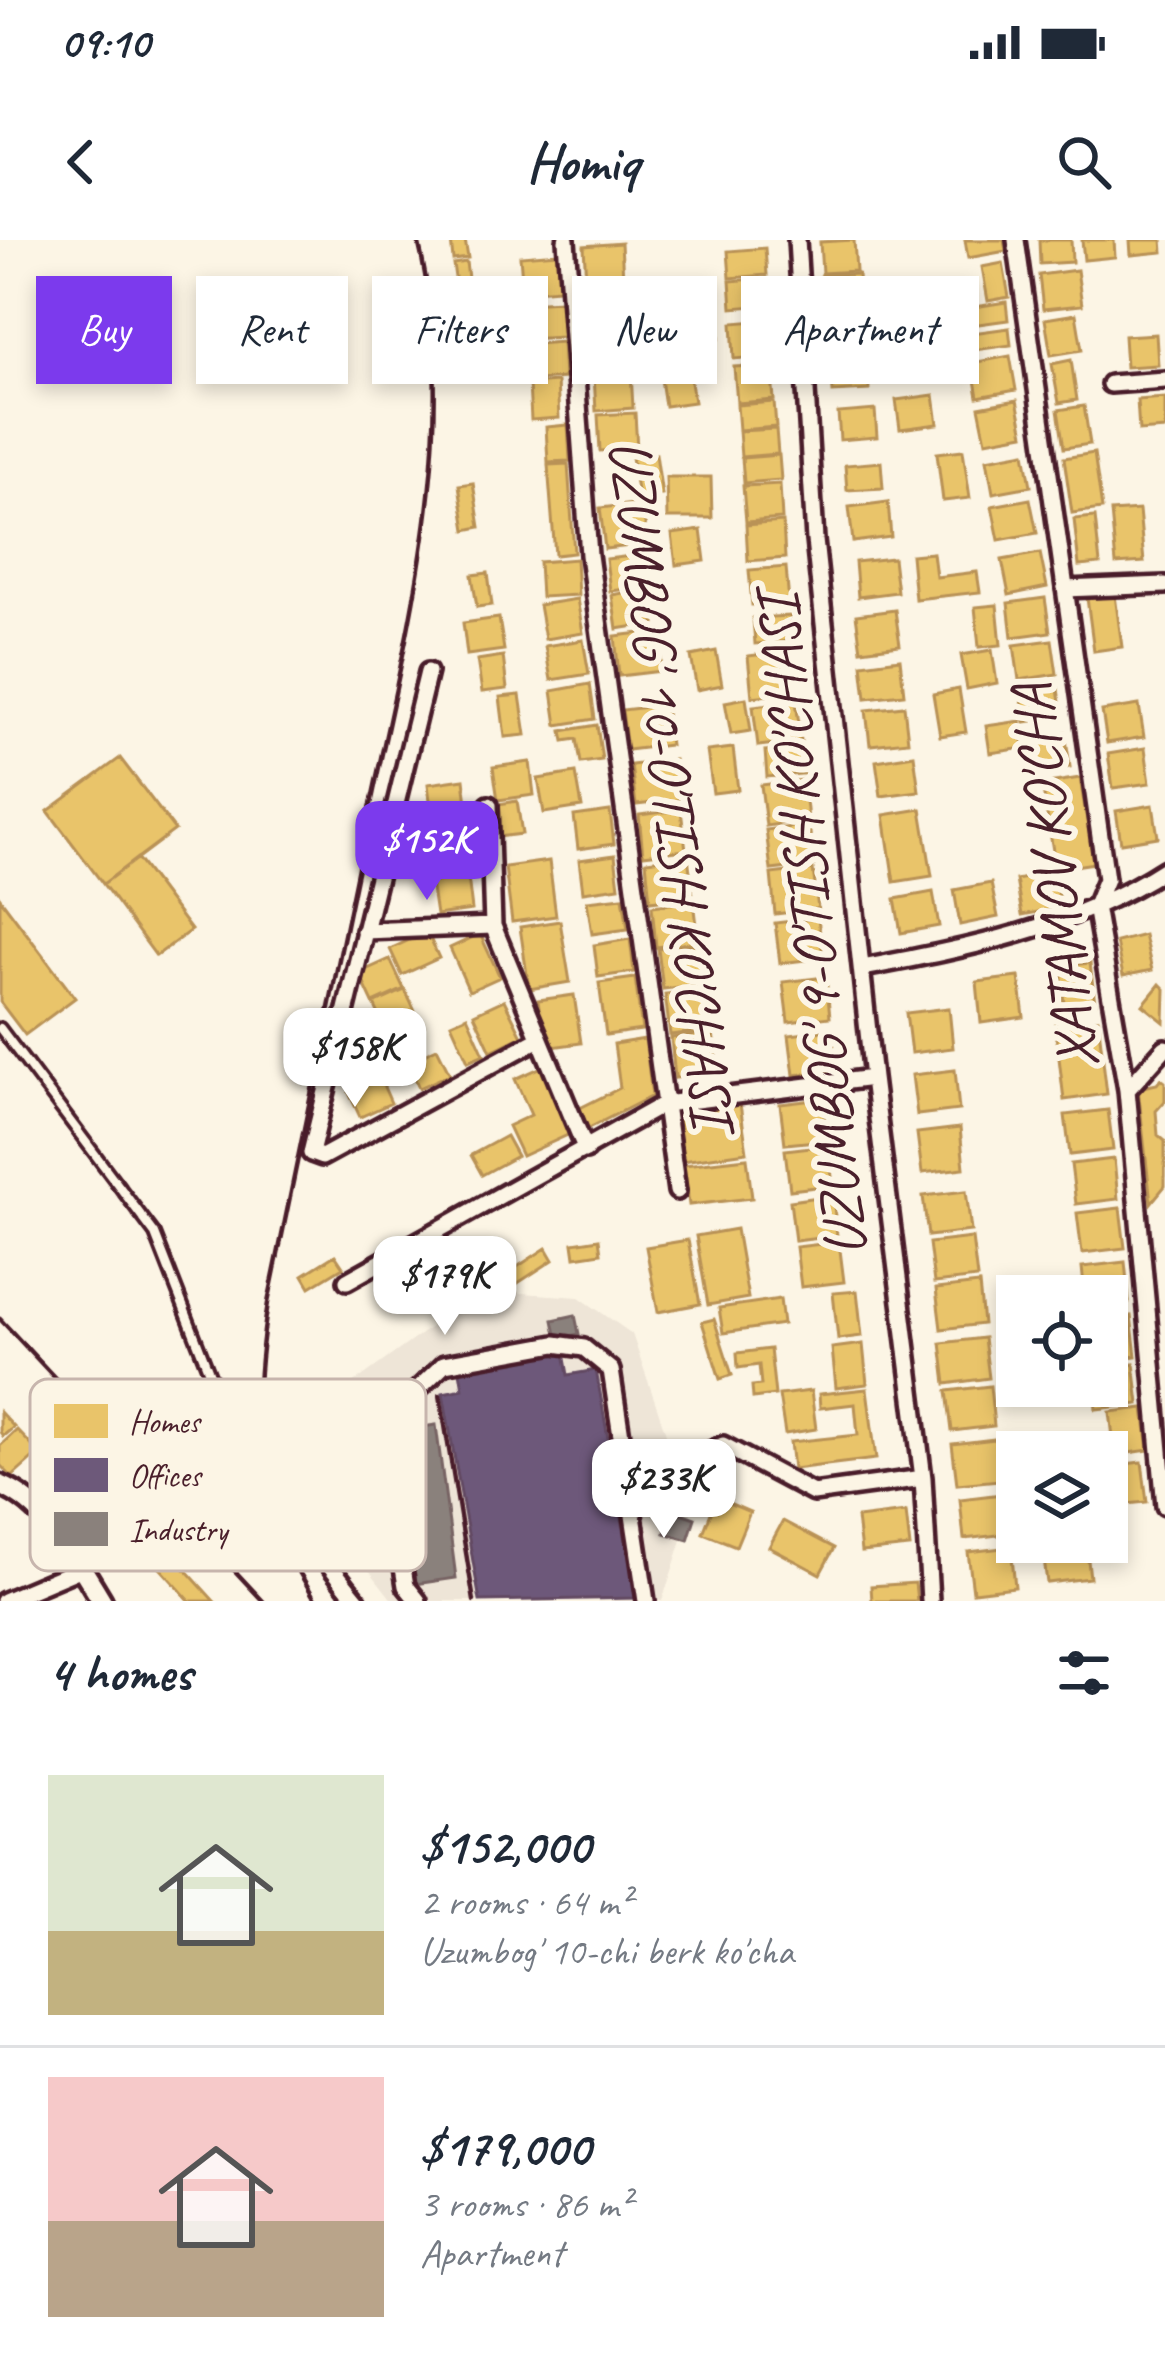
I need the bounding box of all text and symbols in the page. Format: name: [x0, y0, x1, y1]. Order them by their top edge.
text: 09:10: [60, 14, 149, 71]
text: Homiq: [526, 128, 639, 196]
icon: back: [48, 129, 114, 195]
icon: search: [1051, 129, 1117, 195]
chip: Buy: [36, 276, 172, 384]
chip: Rent: [196, 276, 348, 384]
chip: Filters: [372, 276, 548, 384]
chip: New: [572, 276, 717, 384]
chip: Apartment: [741, 276, 979, 384]
street label: UZUMBOG' 10-O'TISH KO'CHASI: [592, 434, 753, 1142]
street label: UZUMBOG' 9-O'TISH KO'CHASI: [737, 580, 884, 1260]
street label: XATAMOV KO'CHA: [992, 678, 1115, 1073]
pin: $152K: [343, 801, 511, 903]
text: $152K: [382, 815, 472, 864]
pin: $158K: [271, 1008, 439, 1110]
text: $158K: [310, 1022, 400, 1071]
pin: $179K: [361, 1236, 529, 1338]
text: $179K: [400, 1250, 490, 1299]
map controls: [996, 1275, 1128, 1563]
button: locate: [996, 1275, 1128, 1407]
legend: [30, 1379, 426, 1571]
text: Homes: [129, 1401, 202, 1443]
button: layers: [996, 1431, 1128, 1563]
pin: $233K: [580, 1439, 748, 1541]
text: $233K: [619, 1453, 709, 1502]
text: Offices: [129, 1455, 203, 1497]
text: Industry: [129, 1509, 230, 1551]
icon: filters: [1051, 1640, 1117, 1706]
text: 4 homes: [48, 1641, 192, 1705]
text: $152,000: [420, 1814, 590, 1878]
icon: home: [144, 1823, 288, 1967]
text: 2 rooms · 64 m²: [420, 1878, 631, 1927]
text: Uzumbog' 10-chi berk ko'cha: [420, 1927, 794, 1976]
text: $179,000: [420, 2116, 590, 2180]
icon: home: [144, 2125, 288, 2269]
text: 3 rooms · 86 m²: [420, 2180, 631, 2229]
text: Apartment: [420, 2229, 563, 2278]

